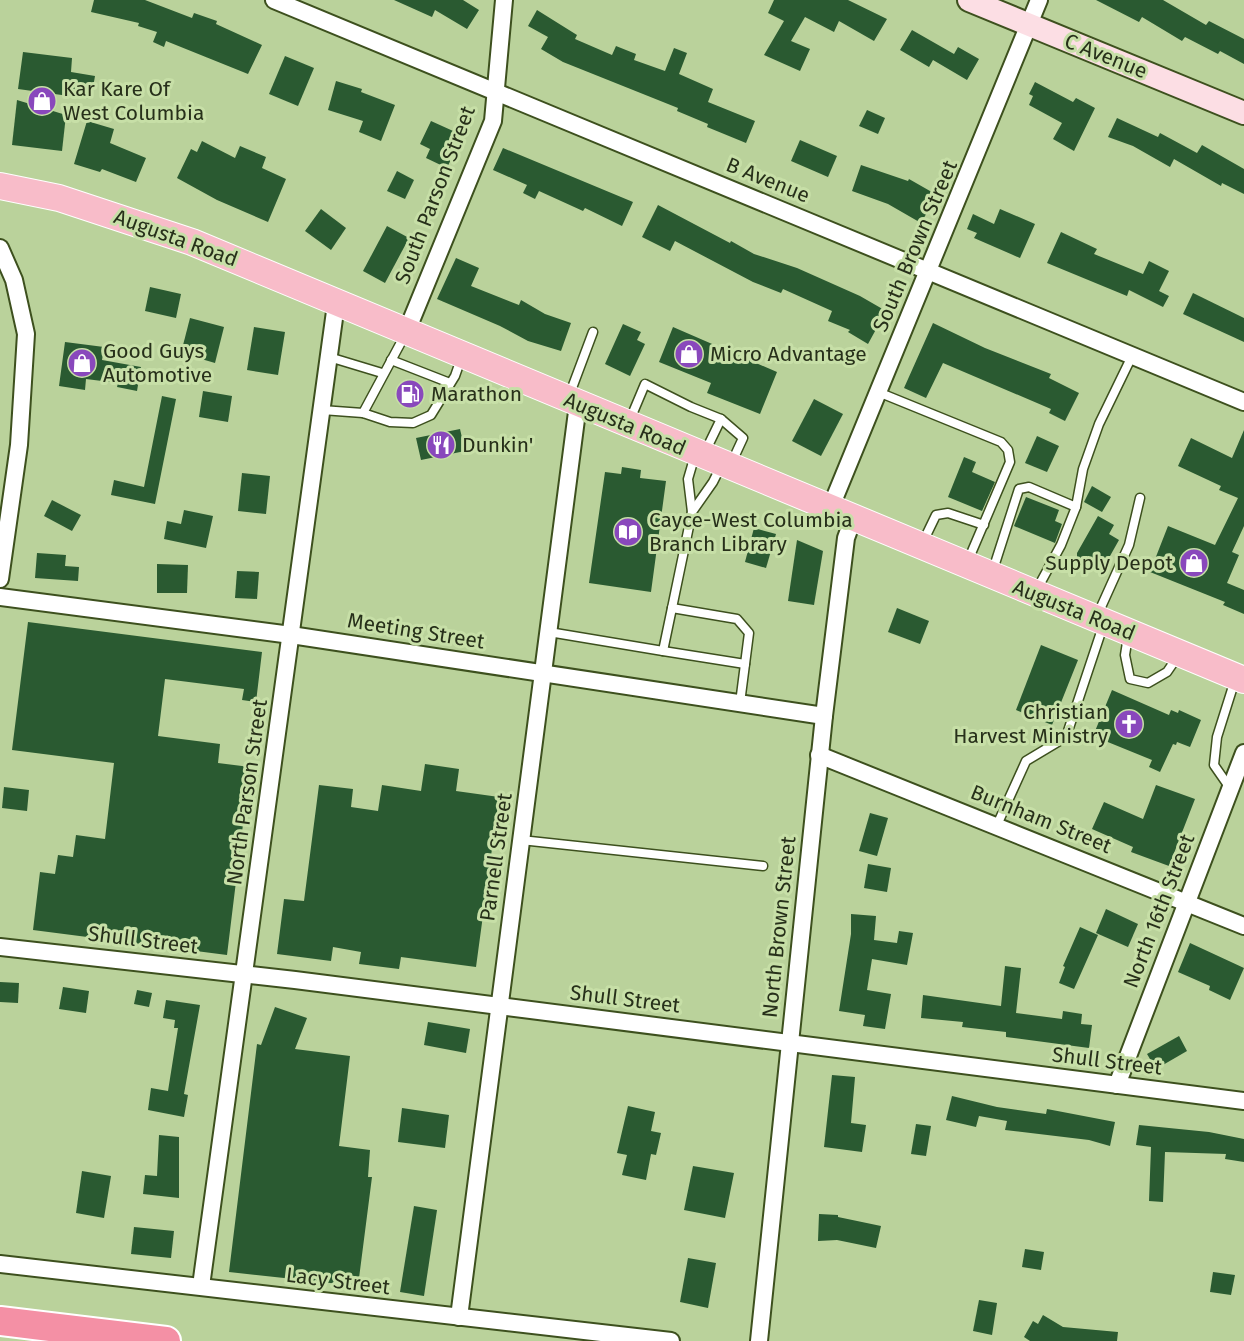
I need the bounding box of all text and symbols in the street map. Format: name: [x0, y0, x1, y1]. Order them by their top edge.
street label: C Avenue: [1061, 28, 1151, 84]
place label: Kar Kare Of West Columbia: [63, 76, 204, 126]
shop icon: Kar Kare Of West Columbia: [26, 85, 58, 117]
street label: South Parson Street: [389, 102, 481, 288]
street label: B Avenue: [722, 151, 814, 209]
street label: South Brown Street: [867, 156, 963, 336]
street label: Augusta Road: [111, 204, 241, 272]
place label: Good Guys Automotive: [103, 338, 212, 388]
shop icon: Micro Advantage: [673, 338, 705, 370]
place label: Micro Advantage: [710, 341, 867, 367]
shop icon: Good Guys Automotive: [66, 347, 98, 379]
fuel station icon: Marathon: [394, 378, 426, 410]
place label: Marathon: [431, 381, 522, 407]
street label: Augusta Road: [560, 387, 690, 461]
restaurant icon: Dunkin': [425, 429, 457, 461]
place label: Dunkin': [462, 432, 533, 458]
place label: Cayce-West Columbia Branch Library: [649, 507, 853, 557]
library icon: Cayce-West Columbia Branch Library: [612, 516, 644, 548]
shop icon: Supply Depot: [1178, 547, 1210, 579]
place label: Supply Depot: [1045, 550, 1173, 576]
street label: Augusta Road: [1009, 574, 1139, 646]
street label: Meeting Street: [346, 607, 487, 655]
street label: North Parson Street: [221, 697, 273, 887]
place label: Christian Harvest Ministry: [953, 699, 1109, 749]
church icon: Christian Harvest Ministry: [1113, 708, 1145, 740]
street label: Burnham Street: [967, 779, 1116, 859]
street label: Parnell Street: [474, 791, 518, 923]
street label: North 16th Street: [1118, 830, 1200, 992]
street label: North Brown Street: [757, 834, 802, 1019]
street label: Shull Street: [86, 920, 200, 960]
street label: Shull Street: [568, 979, 682, 1019]
street label: Shull Street: [1050, 1041, 1164, 1081]
street label: Lacy Street: [285, 1262, 392, 1300]

